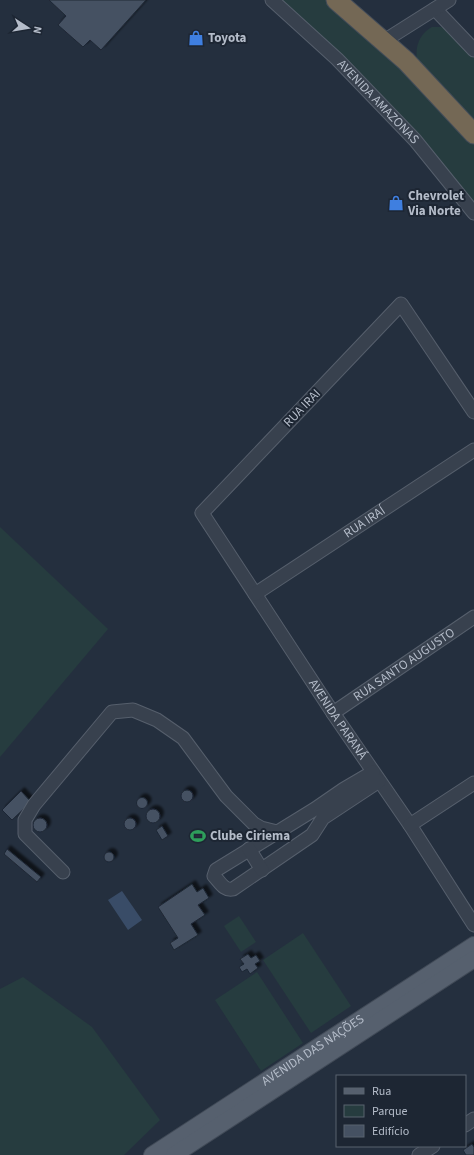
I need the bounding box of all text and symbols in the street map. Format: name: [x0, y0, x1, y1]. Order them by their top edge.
north arrow: [8, 8, 48, 48]
text: N: [29, 25, 45, 35]
shop icon: Toyota: [187, 29, 205, 47]
place label: Toyota: [208, 29, 247, 47]
street label: AVENIDA AMAZONAS: [333, 55, 423, 148]
place label: Chevrolet Via Norte: [407, 187, 464, 220]
shop icon: Chevrolet Via Norte: [387, 194, 405, 212]
street label: RUA IRAI: [279, 385, 325, 431]
street label: RUA IRAÍ: [340, 501, 389, 542]
street label: RUA SANTO AUGUSTO: [350, 624, 458, 706]
street label: AVENIDA PARANÁ: [304, 676, 372, 764]
sports icon: Clube Ciriema: [189, 827, 207, 845]
place label: Clube Ciriema: [210, 827, 290, 845]
street label: AVENIDA DAS NAÇÕES: [258, 1010, 368, 1090]
legend: [336, 1075, 466, 1147]
text: Rua: [372, 1083, 391, 1100]
text: Parque: [372, 1103, 408, 1120]
text: Edifício: [372, 1123, 409, 1140]

